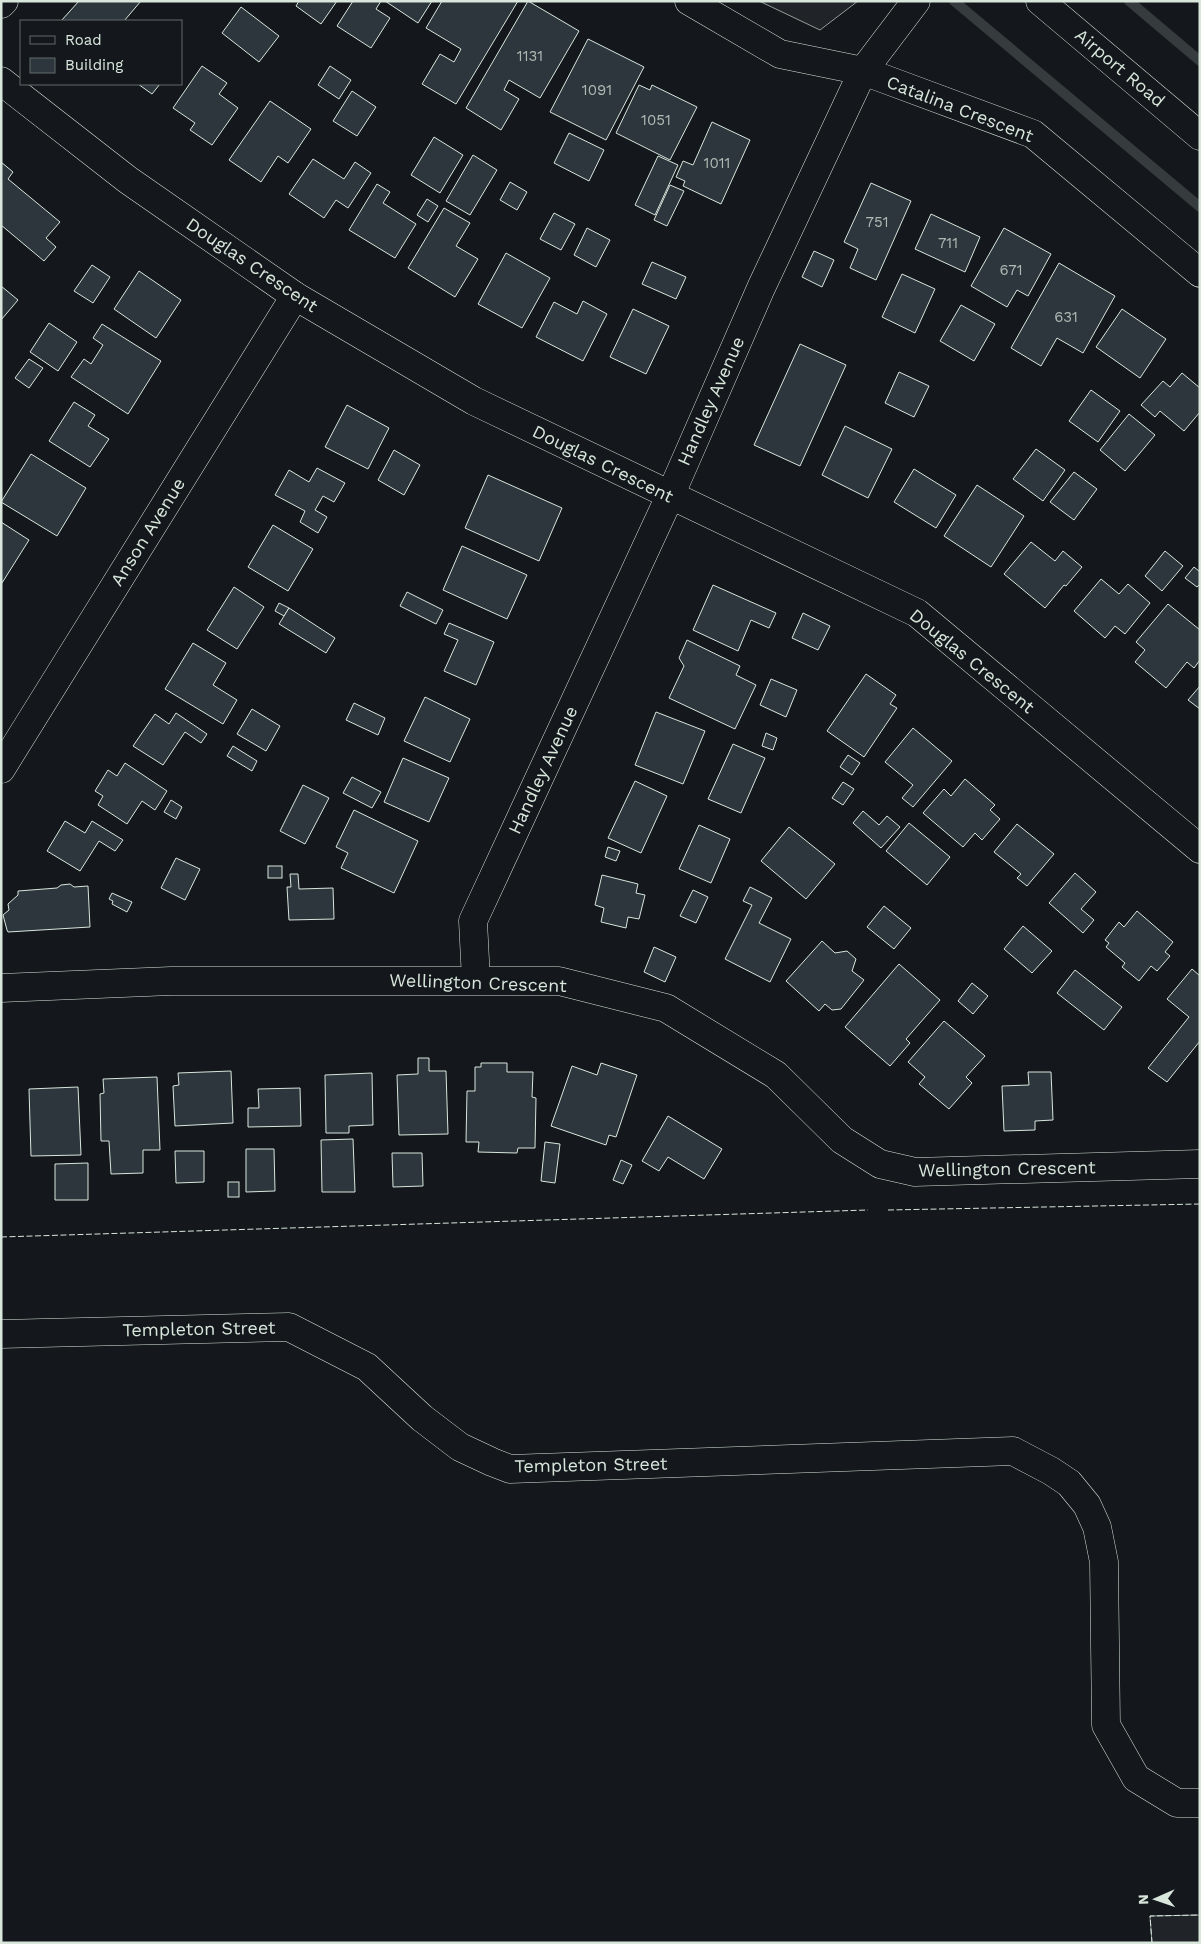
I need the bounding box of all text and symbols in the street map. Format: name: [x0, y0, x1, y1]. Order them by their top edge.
legend: [20, 20, 182, 85]
street label: Airport Road: [1071, 24, 1169, 111]
text: Road: [65, 31, 102, 49]
house number: 1131: [517, 47, 543, 65]
text: Building: [65, 56, 123, 74]
street label: Catalina Crescent: [884, 71, 1037, 146]
house number: 1091: [582, 81, 612, 99]
house number: 1051: [641, 111, 671, 129]
house number: 1011: [704, 154, 730, 172]
street label: Douglas Crescent: [183, 213, 322, 317]
house number: 751: [866, 213, 889, 231]
house number: 711: [938, 234, 958, 252]
house number: 671: [999, 261, 1023, 279]
house number: 631: [1054, 308, 1078, 326]
street label: Handley Avenue: [673, 333, 748, 469]
street label: Douglas Crescent: [529, 420, 677, 507]
street label: Anson Avenue: [106, 474, 189, 590]
street label: Douglas Crescent: [906, 604, 1039, 718]
street label: Handley Avenue: [504, 702, 581, 837]
street label: Wellington Crescent: [389, 969, 568, 996]
street label: Wellington Crescent: [918, 1156, 1096, 1181]
street label: Templeton Street: [122, 1317, 276, 1340]
street label: Templeton Street: [514, 1453, 668, 1476]
north arrow: [1131, 1874, 1181, 1924]
text: N: [1135, 1894, 1151, 1905]

